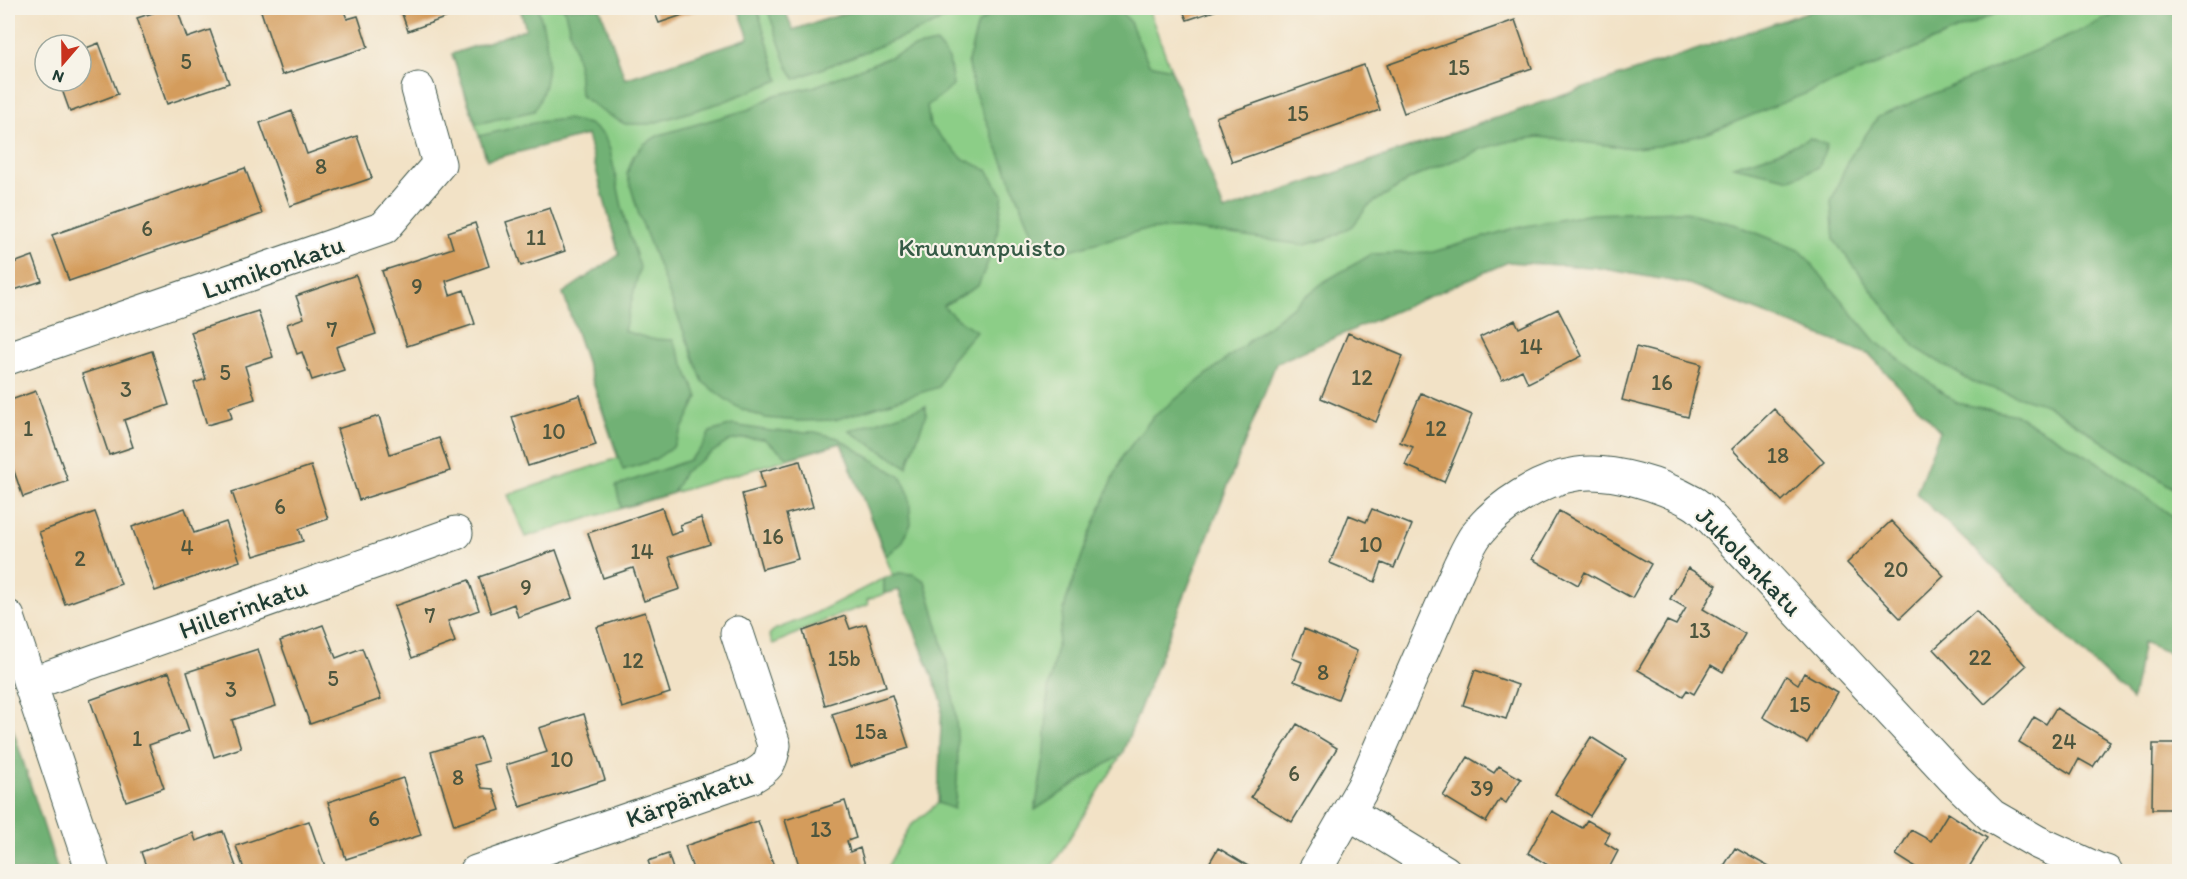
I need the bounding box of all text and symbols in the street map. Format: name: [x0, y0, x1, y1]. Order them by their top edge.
north arrow: [33, 33, 93, 93]
house number: 5: [180, 48, 192, 75]
house number: 15: [1448, 54, 1470, 81]
text: N: [50, 66, 66, 87]
house number: 15: [1287, 100, 1309, 127]
house number: 8: [315, 153, 327, 180]
house number: 6: [141, 215, 153, 242]
house number: 11: [526, 224, 546, 251]
street label: Lumikonkatu: [198, 228, 348, 306]
park label: Kruununpuisto: [898, 231, 1066, 263]
house number: 9: [411, 273, 423, 300]
house number: 7: [327, 316, 338, 343]
house number: 14: [1519, 333, 1543, 360]
house number: 5: [219, 359, 231, 386]
house number: 12: [1351, 364, 1373, 391]
house number: 16: [1651, 369, 1673, 396]
house number: 3: [120, 376, 132, 403]
house number: 1: [23, 415, 33, 442]
house number: 12: [1425, 415, 1447, 442]
house number: 10: [542, 418, 566, 445]
house number: 18: [1767, 442, 1789, 469]
house number: 6: [274, 493, 286, 520]
street label: Jukolankatu: [1689, 500, 1809, 622]
house number: 16: [762, 523, 784, 550]
house number: 10: [1359, 531, 1383, 558]
house number: 4: [180, 534, 194, 561]
house number: 14: [630, 538, 654, 565]
house number: 2: [74, 545, 86, 572]
house number: 20: [1883, 556, 1909, 583]
street label: Hillerinkatu: [175, 570, 311, 646]
house number: 9: [520, 574, 532, 601]
house number: 7: [425, 602, 436, 629]
house number: 13: [1689, 617, 1711, 644]
house number: 22: [1968, 644, 1992, 671]
house number: 15b: [827, 645, 861, 672]
house number: 12: [622, 647, 644, 674]
house number: 8: [1317, 659, 1329, 686]
house number: 5: [327, 665, 339, 692]
house number: 3: [225, 676, 237, 703]
house number: 15: [1789, 691, 1811, 718]
house number: 15a: [854, 718, 888, 745]
house number: 1: [132, 725, 142, 752]
house number: 24: [2052, 728, 2076, 755]
house number: 10: [550, 746, 574, 773]
street label: Kärpänkatu: [621, 759, 757, 835]
house number: 6: [1288, 760, 1300, 787]
house number: 8: [452, 764, 464, 791]
house number: 39: [1470, 775, 1494, 802]
house number: 6: [368, 805, 380, 832]
house number: 13: [810, 816, 832, 843]

